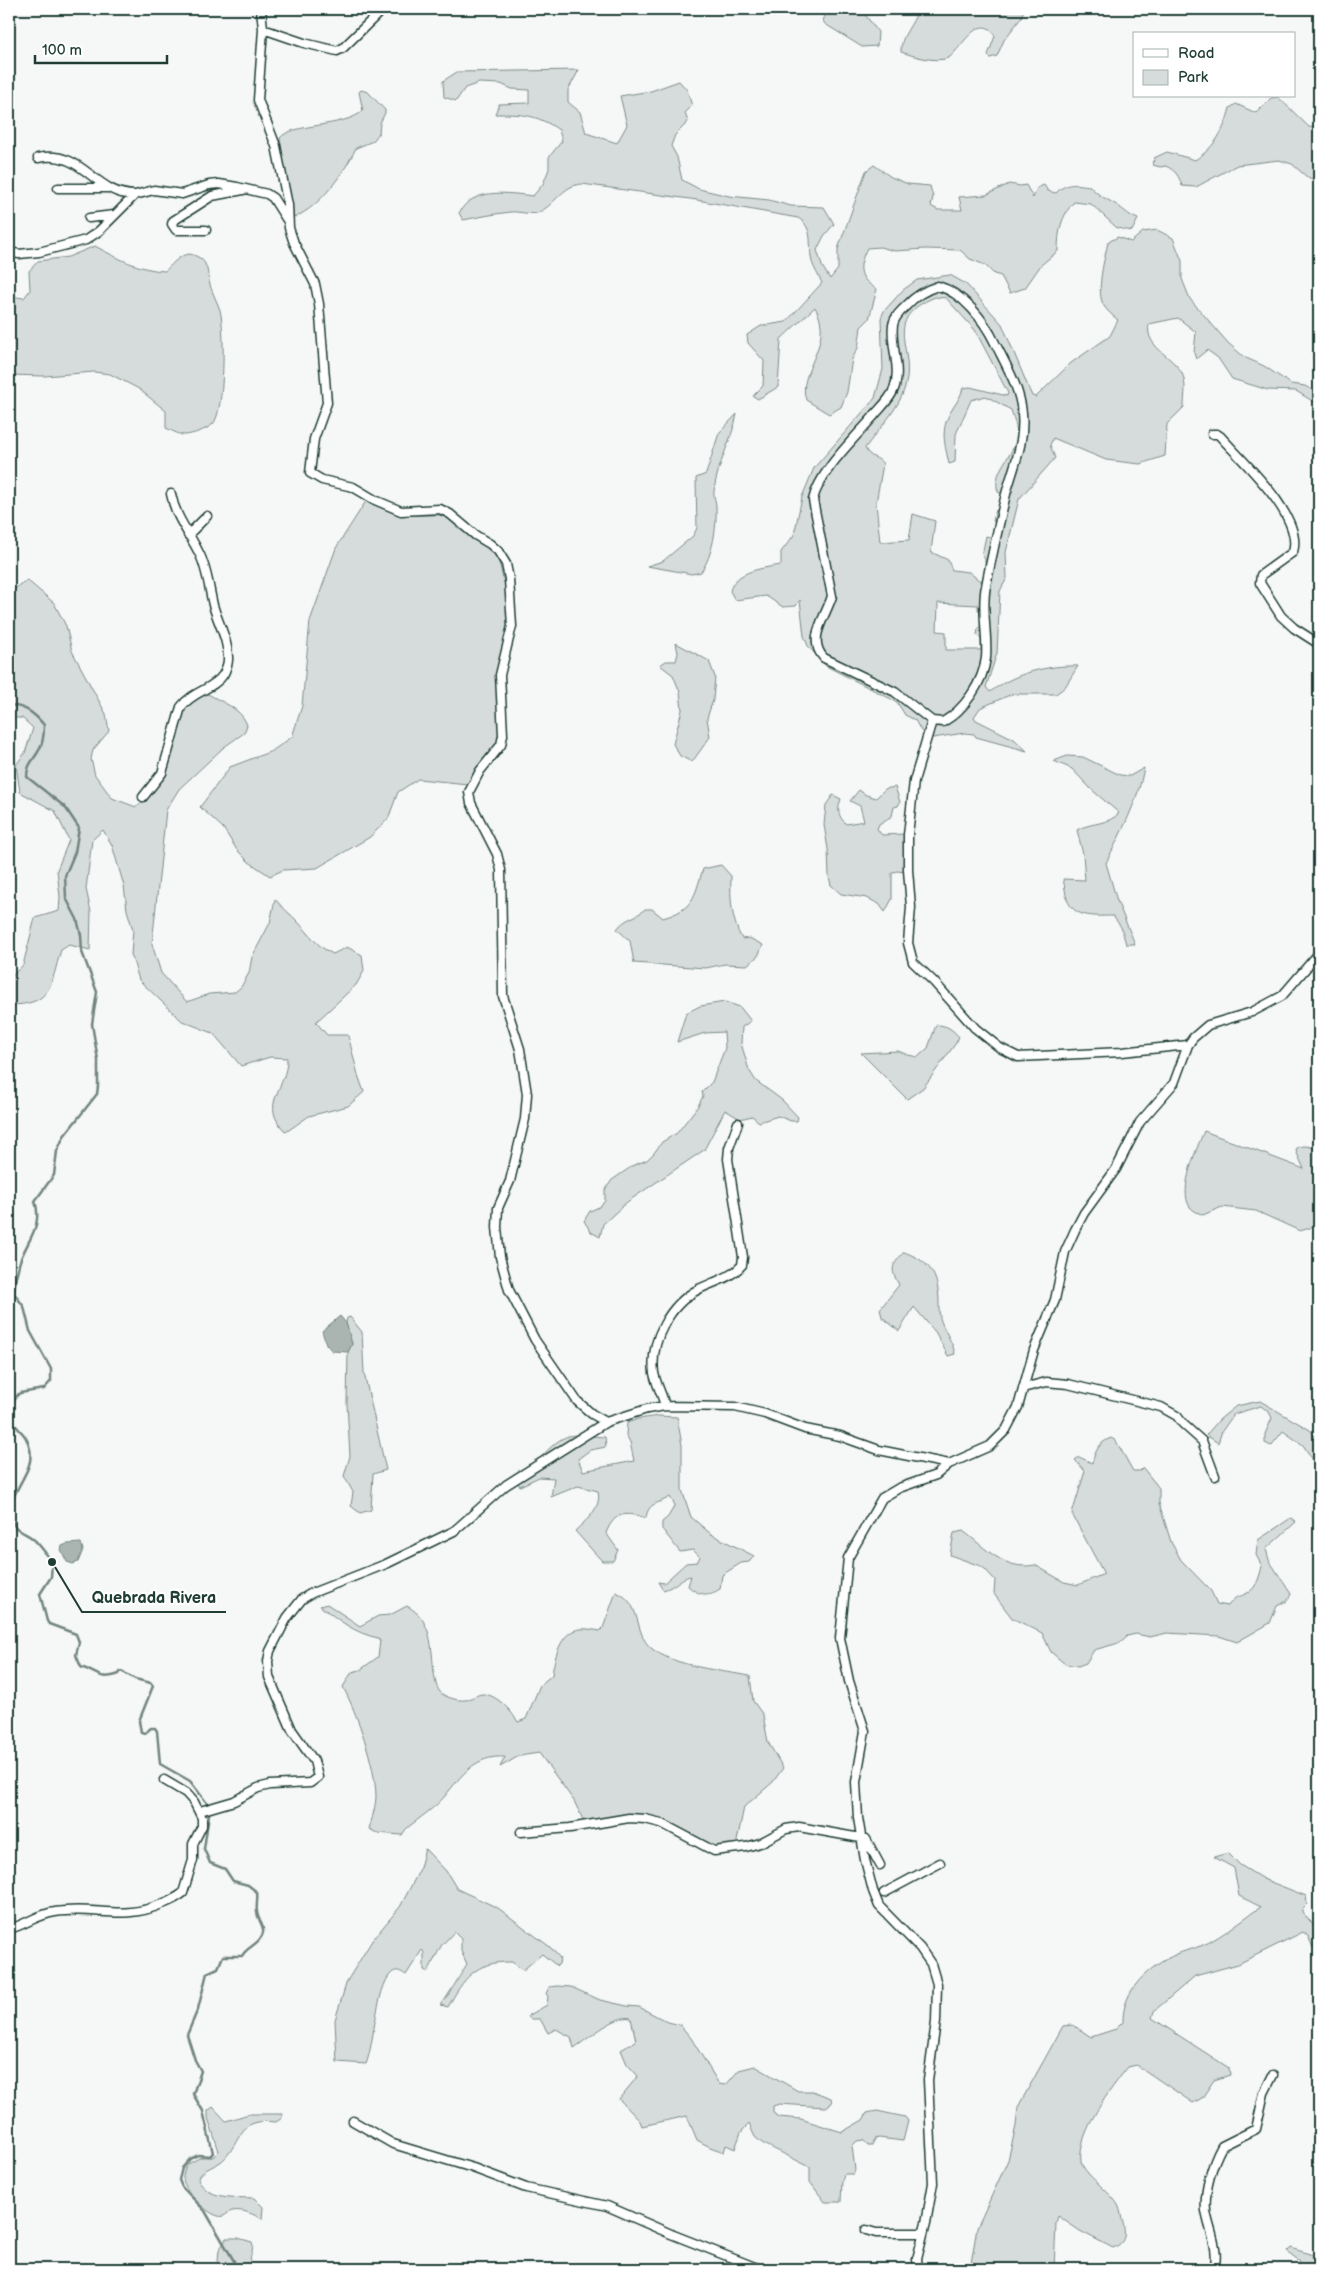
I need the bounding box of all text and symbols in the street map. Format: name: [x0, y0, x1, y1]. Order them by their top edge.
scale bar: [35, 32, 168, 64]
legend: [1133, 32, 1296, 98]
text: 100 m: [42, 41, 82, 60]
text: Road: [1178, 44, 1214, 63]
text: Park: [1178, 68, 1209, 87]
callout: Quebrada Rivera: [82, 1581, 226, 1612]
text: Quebrada Rivera: [92, 1589, 216, 1608]

